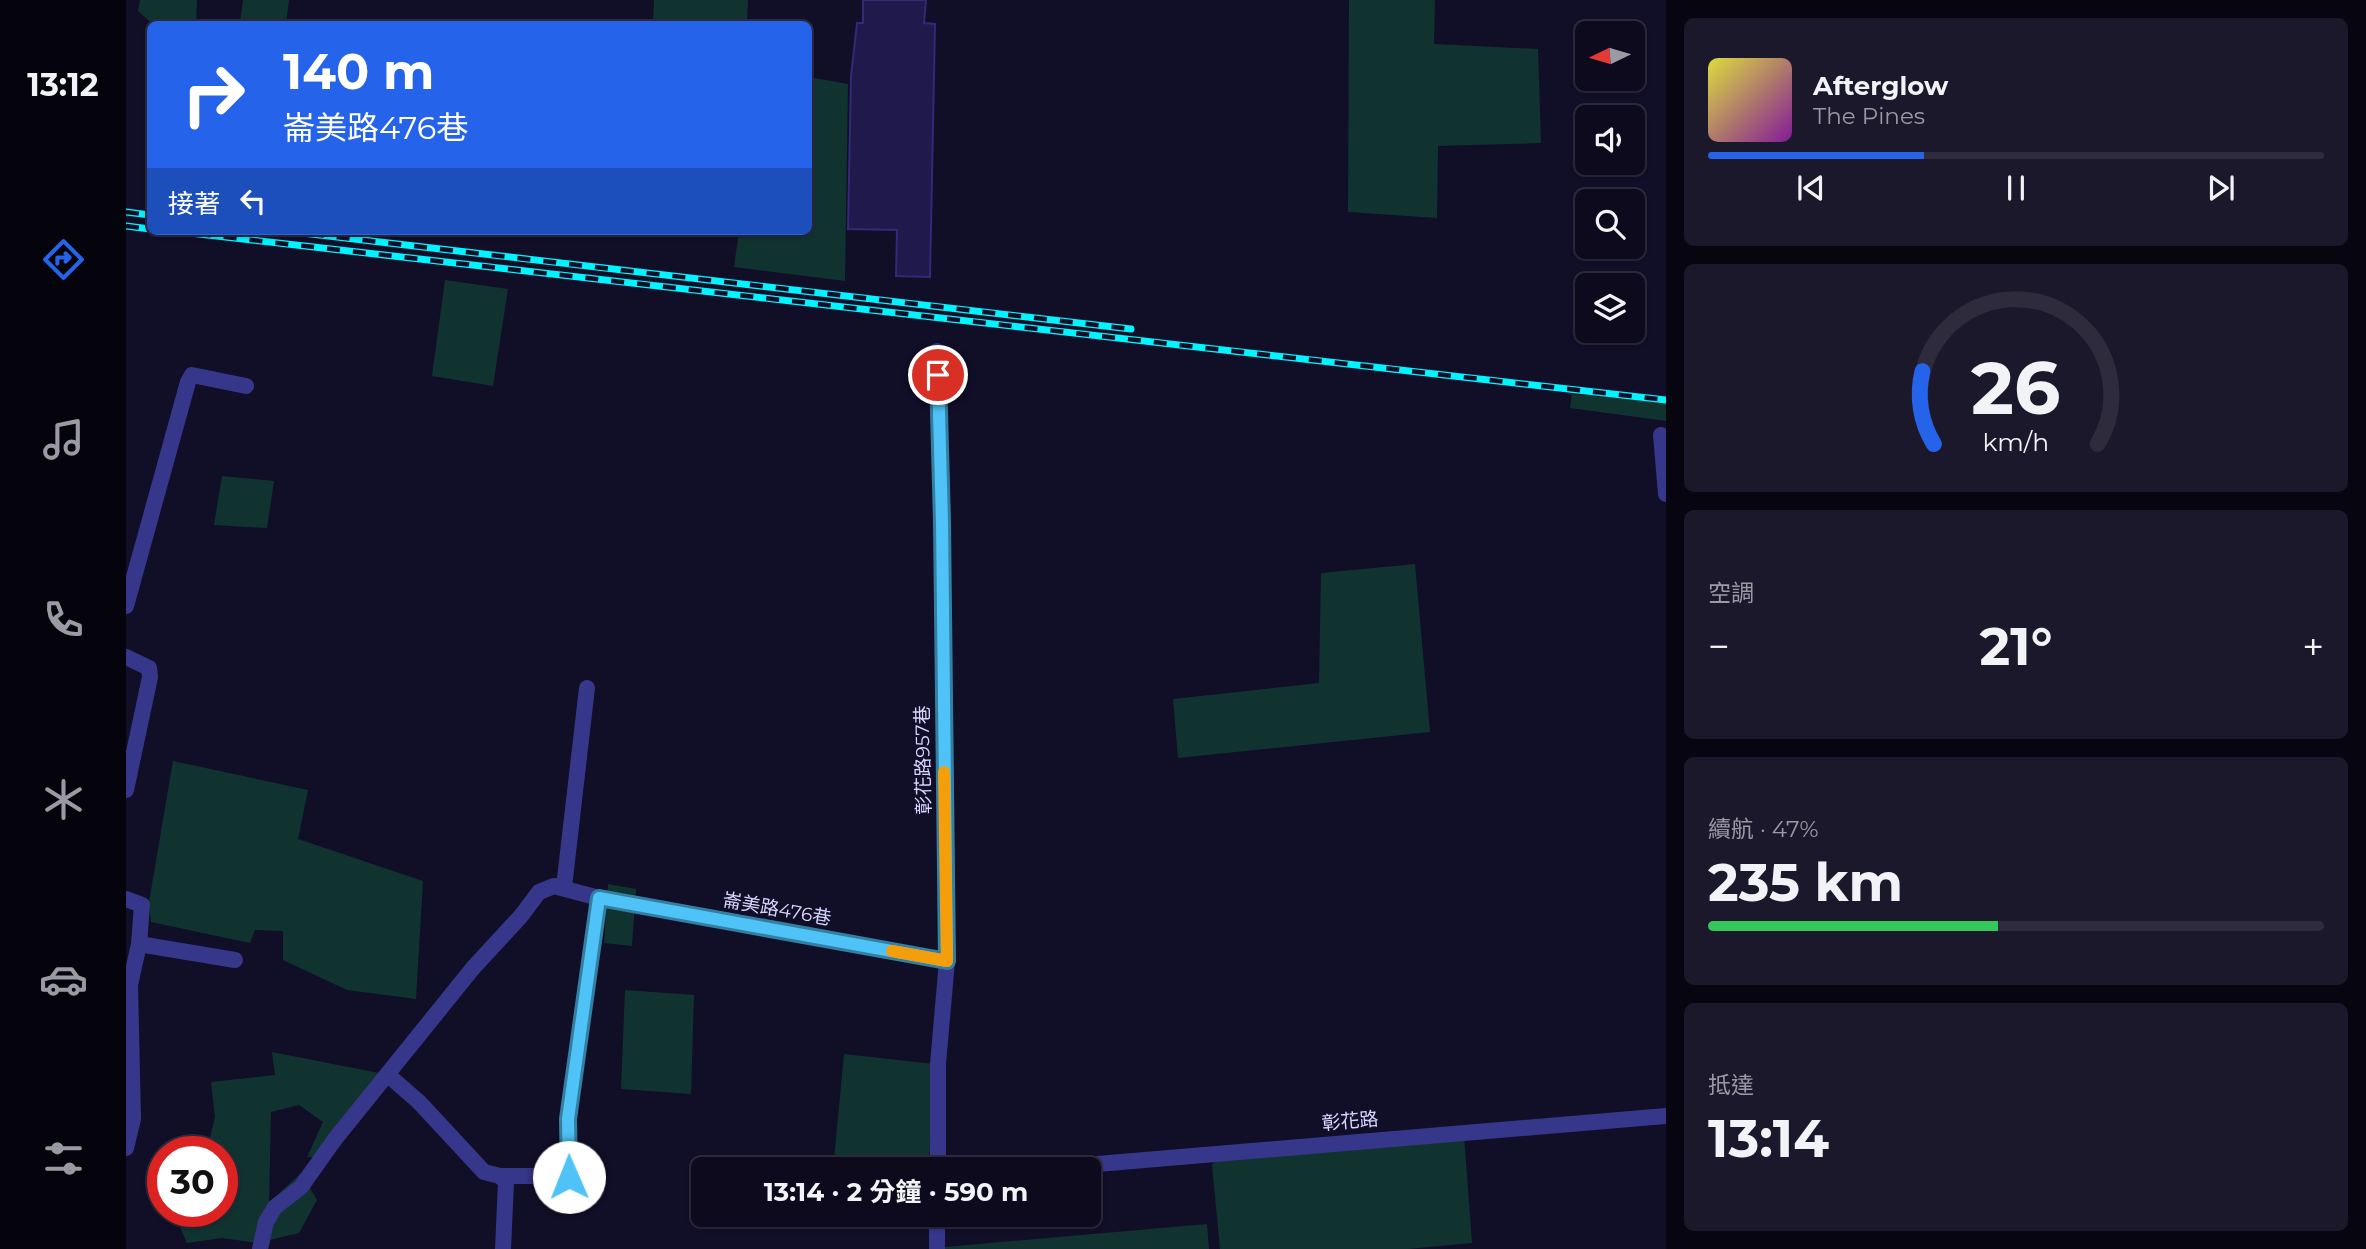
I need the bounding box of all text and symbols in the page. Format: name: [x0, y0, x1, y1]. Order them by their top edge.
north arrow: [1575, 21, 1645, 91]
map controls: [1575, 21, 1645, 343]
text: 140 m: [283, 42, 435, 101]
icon: right: [168, 49, 259, 140]
text: 13:12: [27, 65, 99, 104]
text: Afterglow: [1813, 70, 1948, 102]
text: The Pines: [1813, 102, 1925, 130]
button: sound: [1575, 105, 1645, 175]
text: 崙美路476巷: [283, 108, 468, 147]
icon: previous: [1792, 169, 1830, 207]
icon: pause: [1997, 169, 2035, 207]
icon: next: [2202, 169, 2240, 207]
icon: left: [234, 182, 272, 220]
text: 接著: [168, 188, 220, 220]
button: search: [1575, 189, 1645, 259]
icon: directions: [39, 235, 88, 284]
button: layers: [1575, 273, 1645, 343]
pin: [908, 345, 968, 405]
text: 26: [1971, 345, 2061, 433]
icon: arrive: [919, 356, 957, 394]
icon: music: [39, 415, 88, 464]
text: km/h: [1983, 427, 2049, 457]
text: 空調: [1708, 579, 1754, 607]
icon: phone: [39, 595, 88, 644]
text: 21°: [1980, 615, 2052, 678]
text: −: [1708, 623, 1730, 670]
text: +: [2302, 623, 2324, 670]
street label: 彰花路957巷: [911, 705, 935, 815]
icon: climate: [39, 775, 88, 824]
text: 續航 · 47%: [1708, 815, 1819, 843]
text: 235 km: [1708, 851, 1903, 914]
street label: 崙美路476巷: [721, 888, 833, 930]
icon: car: [39, 955, 88, 1004]
text: 抵達: [1708, 1071, 1754, 1099]
street label: 彰花路: [1321, 1107, 1379, 1135]
text: 13:14: [1708, 1107, 1829, 1170]
icon: filters: [39, 1134, 88, 1183]
speed limit sign: 30: [147, 1136, 238, 1227]
position arrow: [532, 1140, 606, 1214]
text: 13:14 · 2 分鐘 · 590 m: [764, 1176, 1028, 1208]

